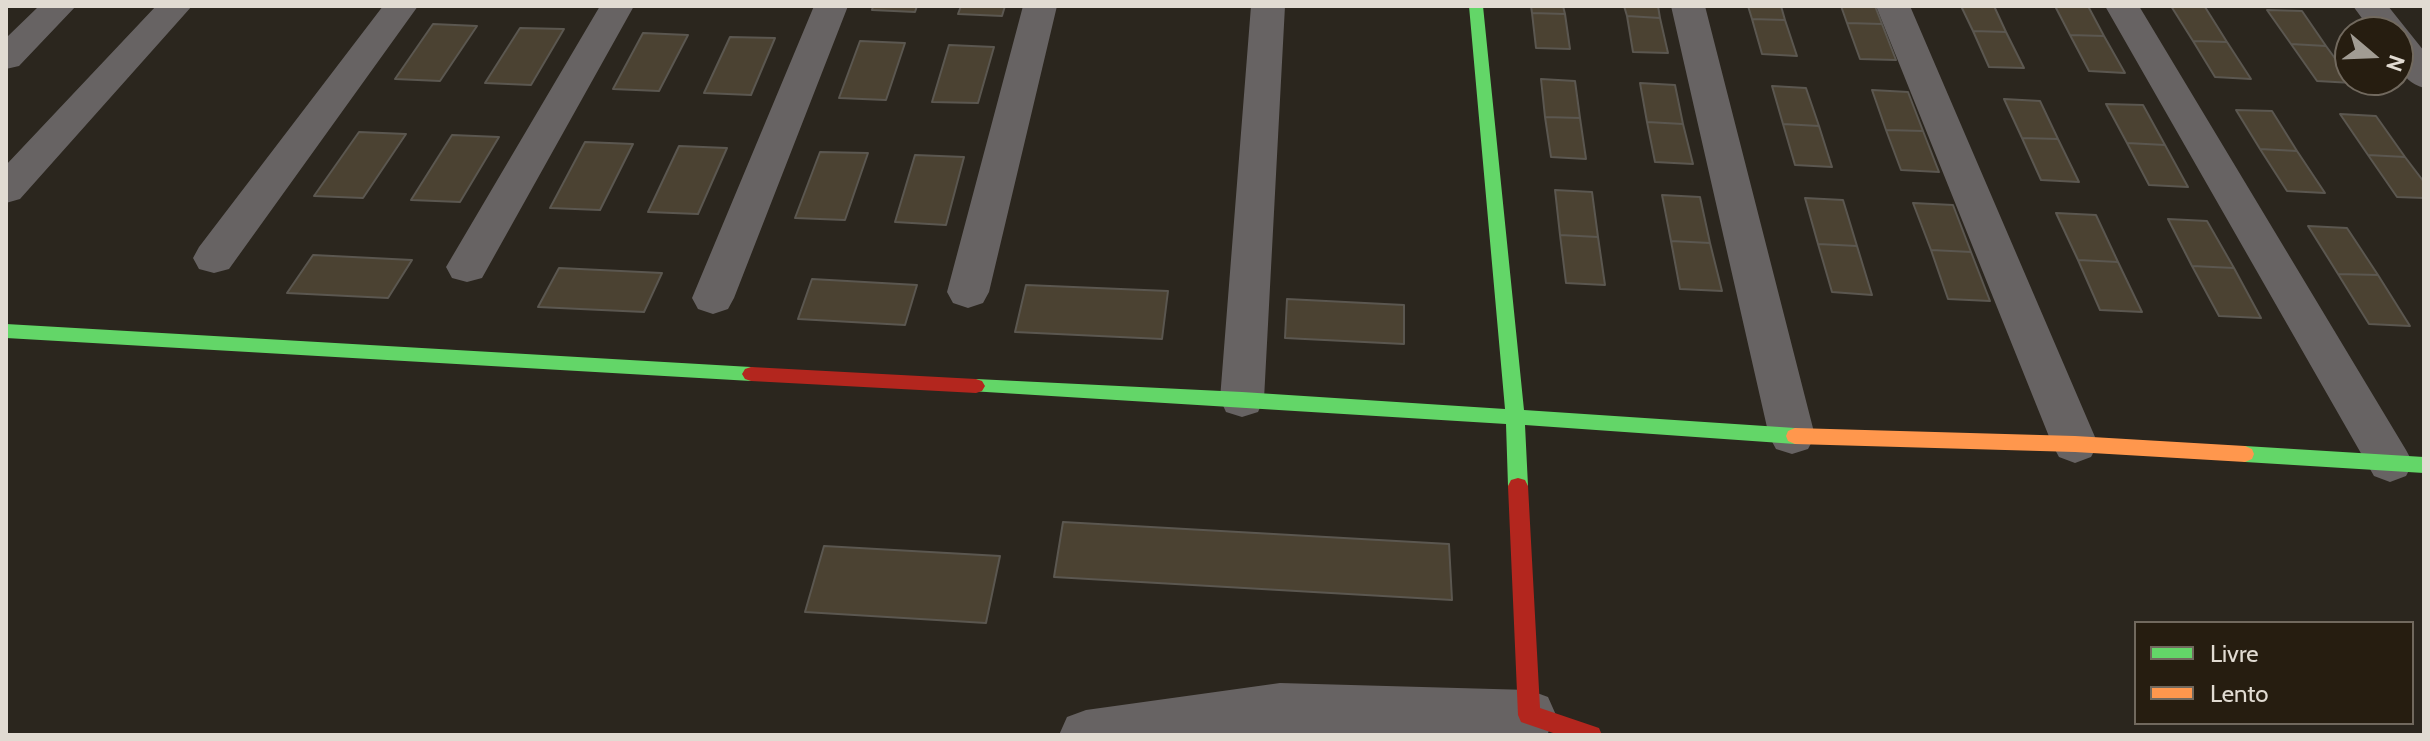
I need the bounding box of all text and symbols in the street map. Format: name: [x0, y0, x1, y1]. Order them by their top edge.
north arrow: [2334, 16, 2414, 96]
text: N: [2380, 52, 2411, 75]
legend: [2134, 621, 2414, 725]
text: Livre: [2210, 639, 2258, 668]
text: Lento: [2210, 679, 2269, 708]

